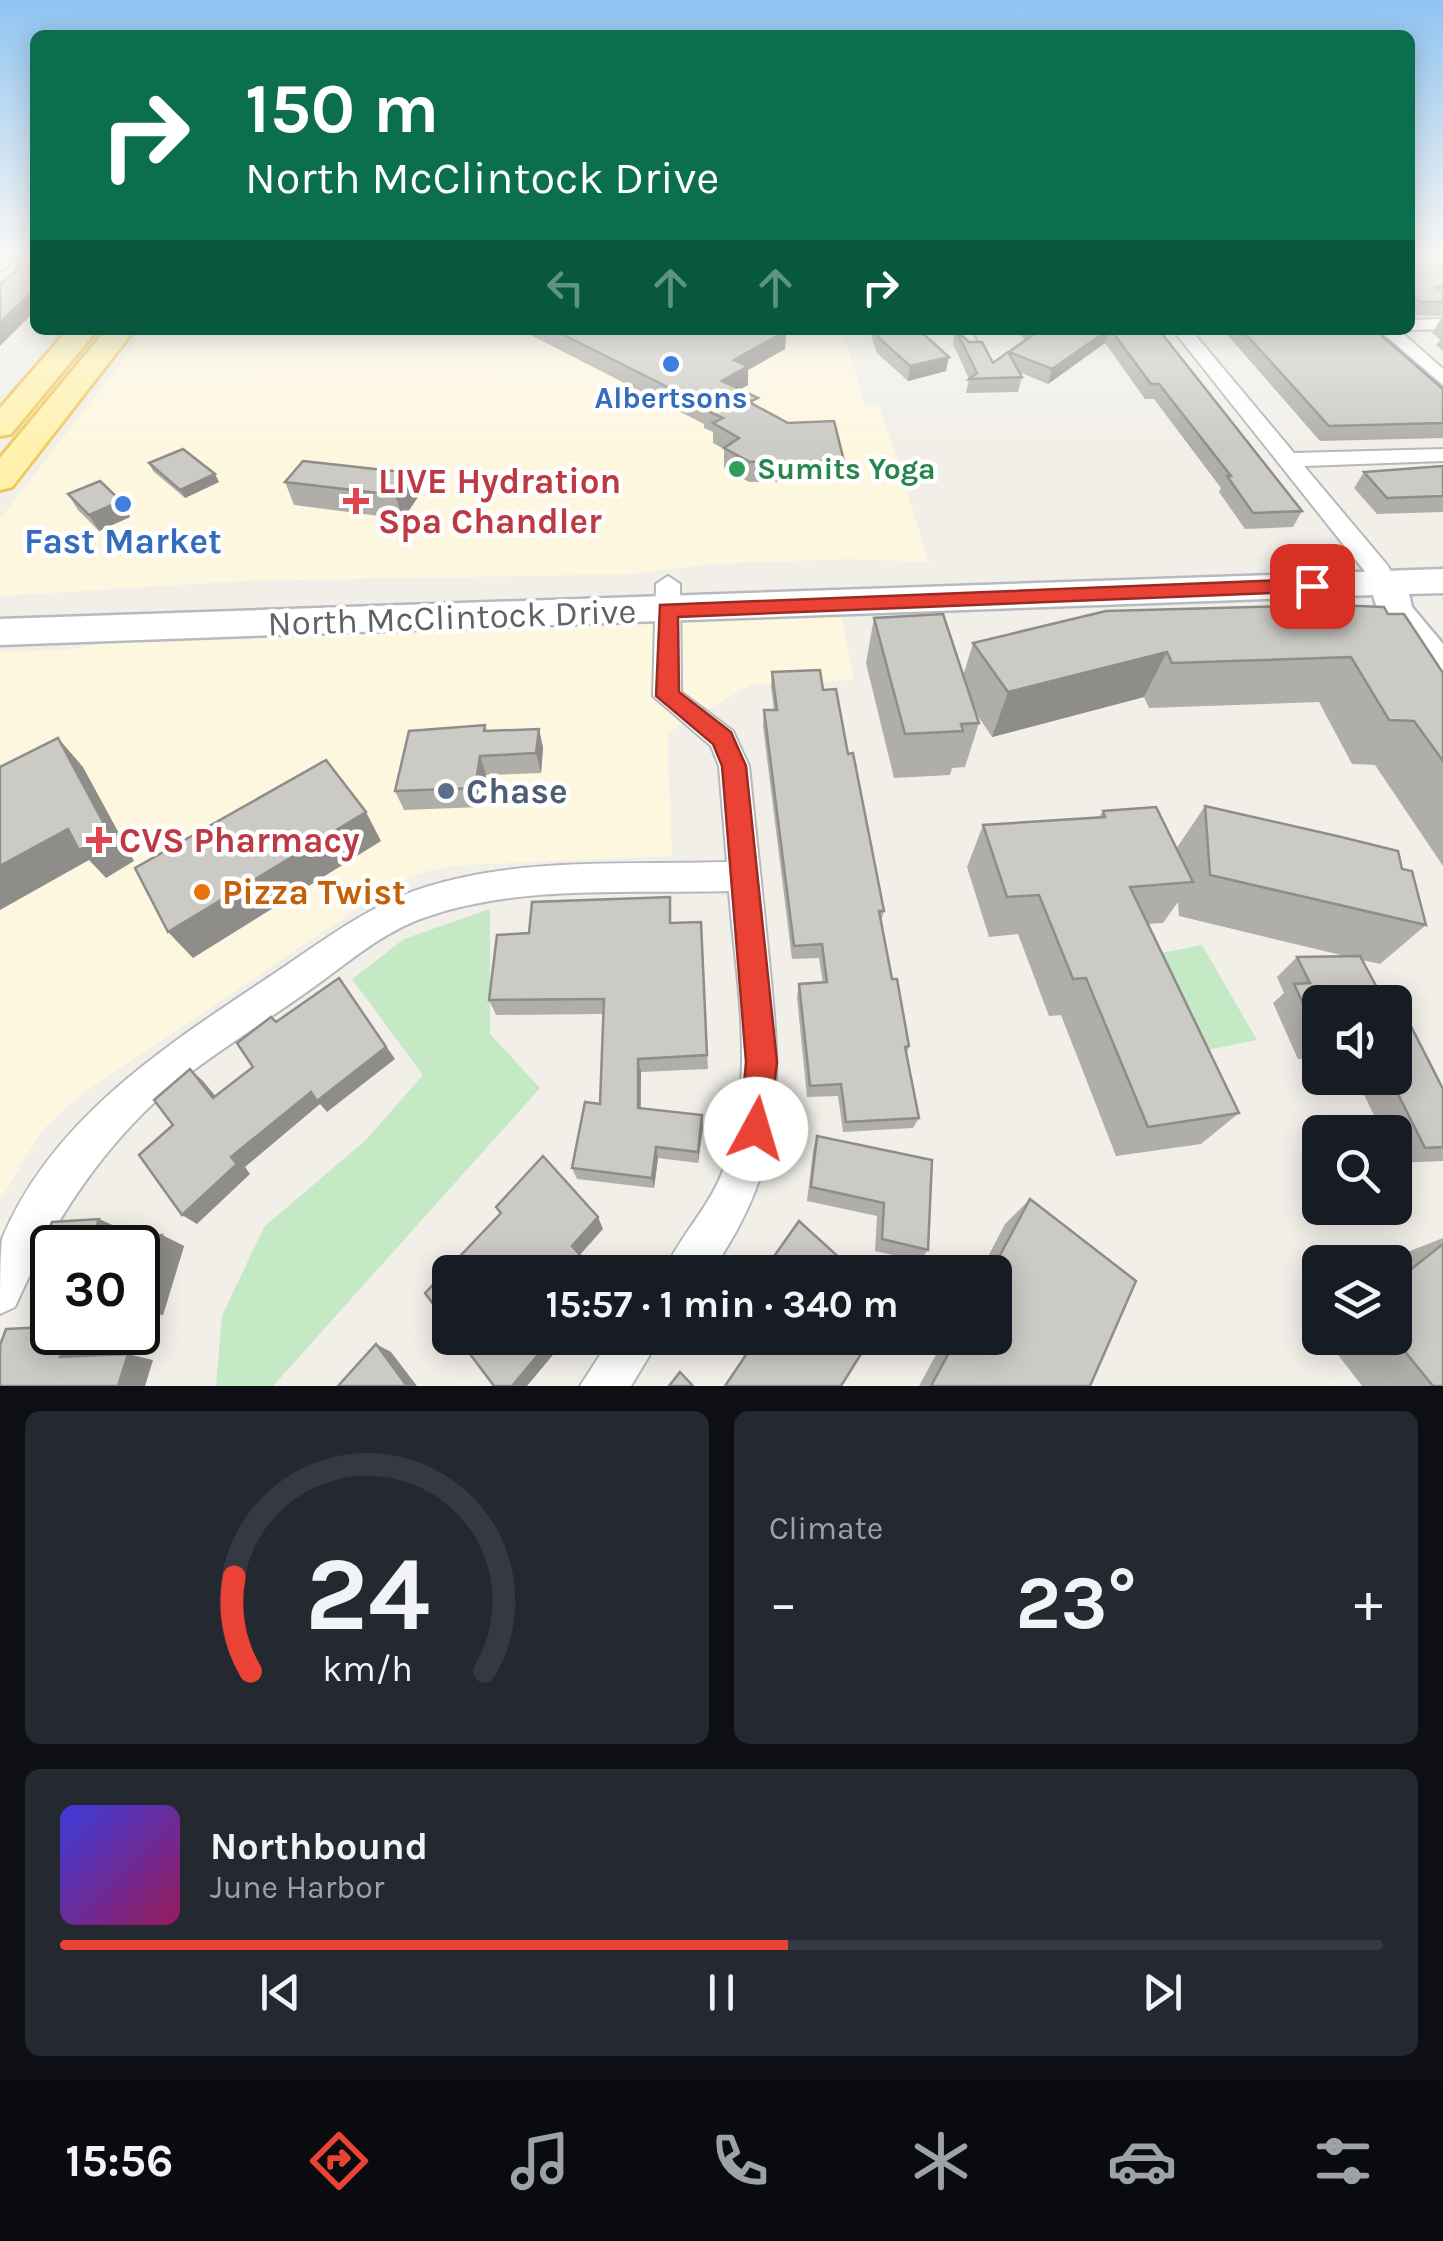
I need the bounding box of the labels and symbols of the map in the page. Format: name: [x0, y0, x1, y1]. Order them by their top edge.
marker: Albertsons: [660, 353, 682, 375]
place label: Albertsons: [594, 380, 748, 416]
place label: Sumits Yoga: [757, 451, 936, 487]
marker: Sumits Yoga: [726, 458, 748, 480]
place label: LIVE Hydration Spa Chandler: [378, 461, 621, 542]
marker: LIVE Hydration Spa Chandler: [343, 488, 369, 514]
marker: Fast Market: [112, 493, 134, 515]
place label: Fast Market: [24, 521, 222, 562]
pin: [1270, 544, 1355, 629]
street label: North McClintock Drive: [267, 591, 637, 644]
place label: Chase: [466, 771, 567, 812]
marker: Chase: [435, 780, 457, 802]
place label: CVS Pharmacy: [119, 820, 360, 862]
marker: CVS Pharmacy: [88, 829, 110, 851]
place label: Pizza Twist: [222, 872, 406, 913]
marker: Pizza Twist: [191, 881, 213, 903]
position arrow: [704, 1077, 808, 1181]
speed limit sign: 30: [30, 1225, 160, 1355]

